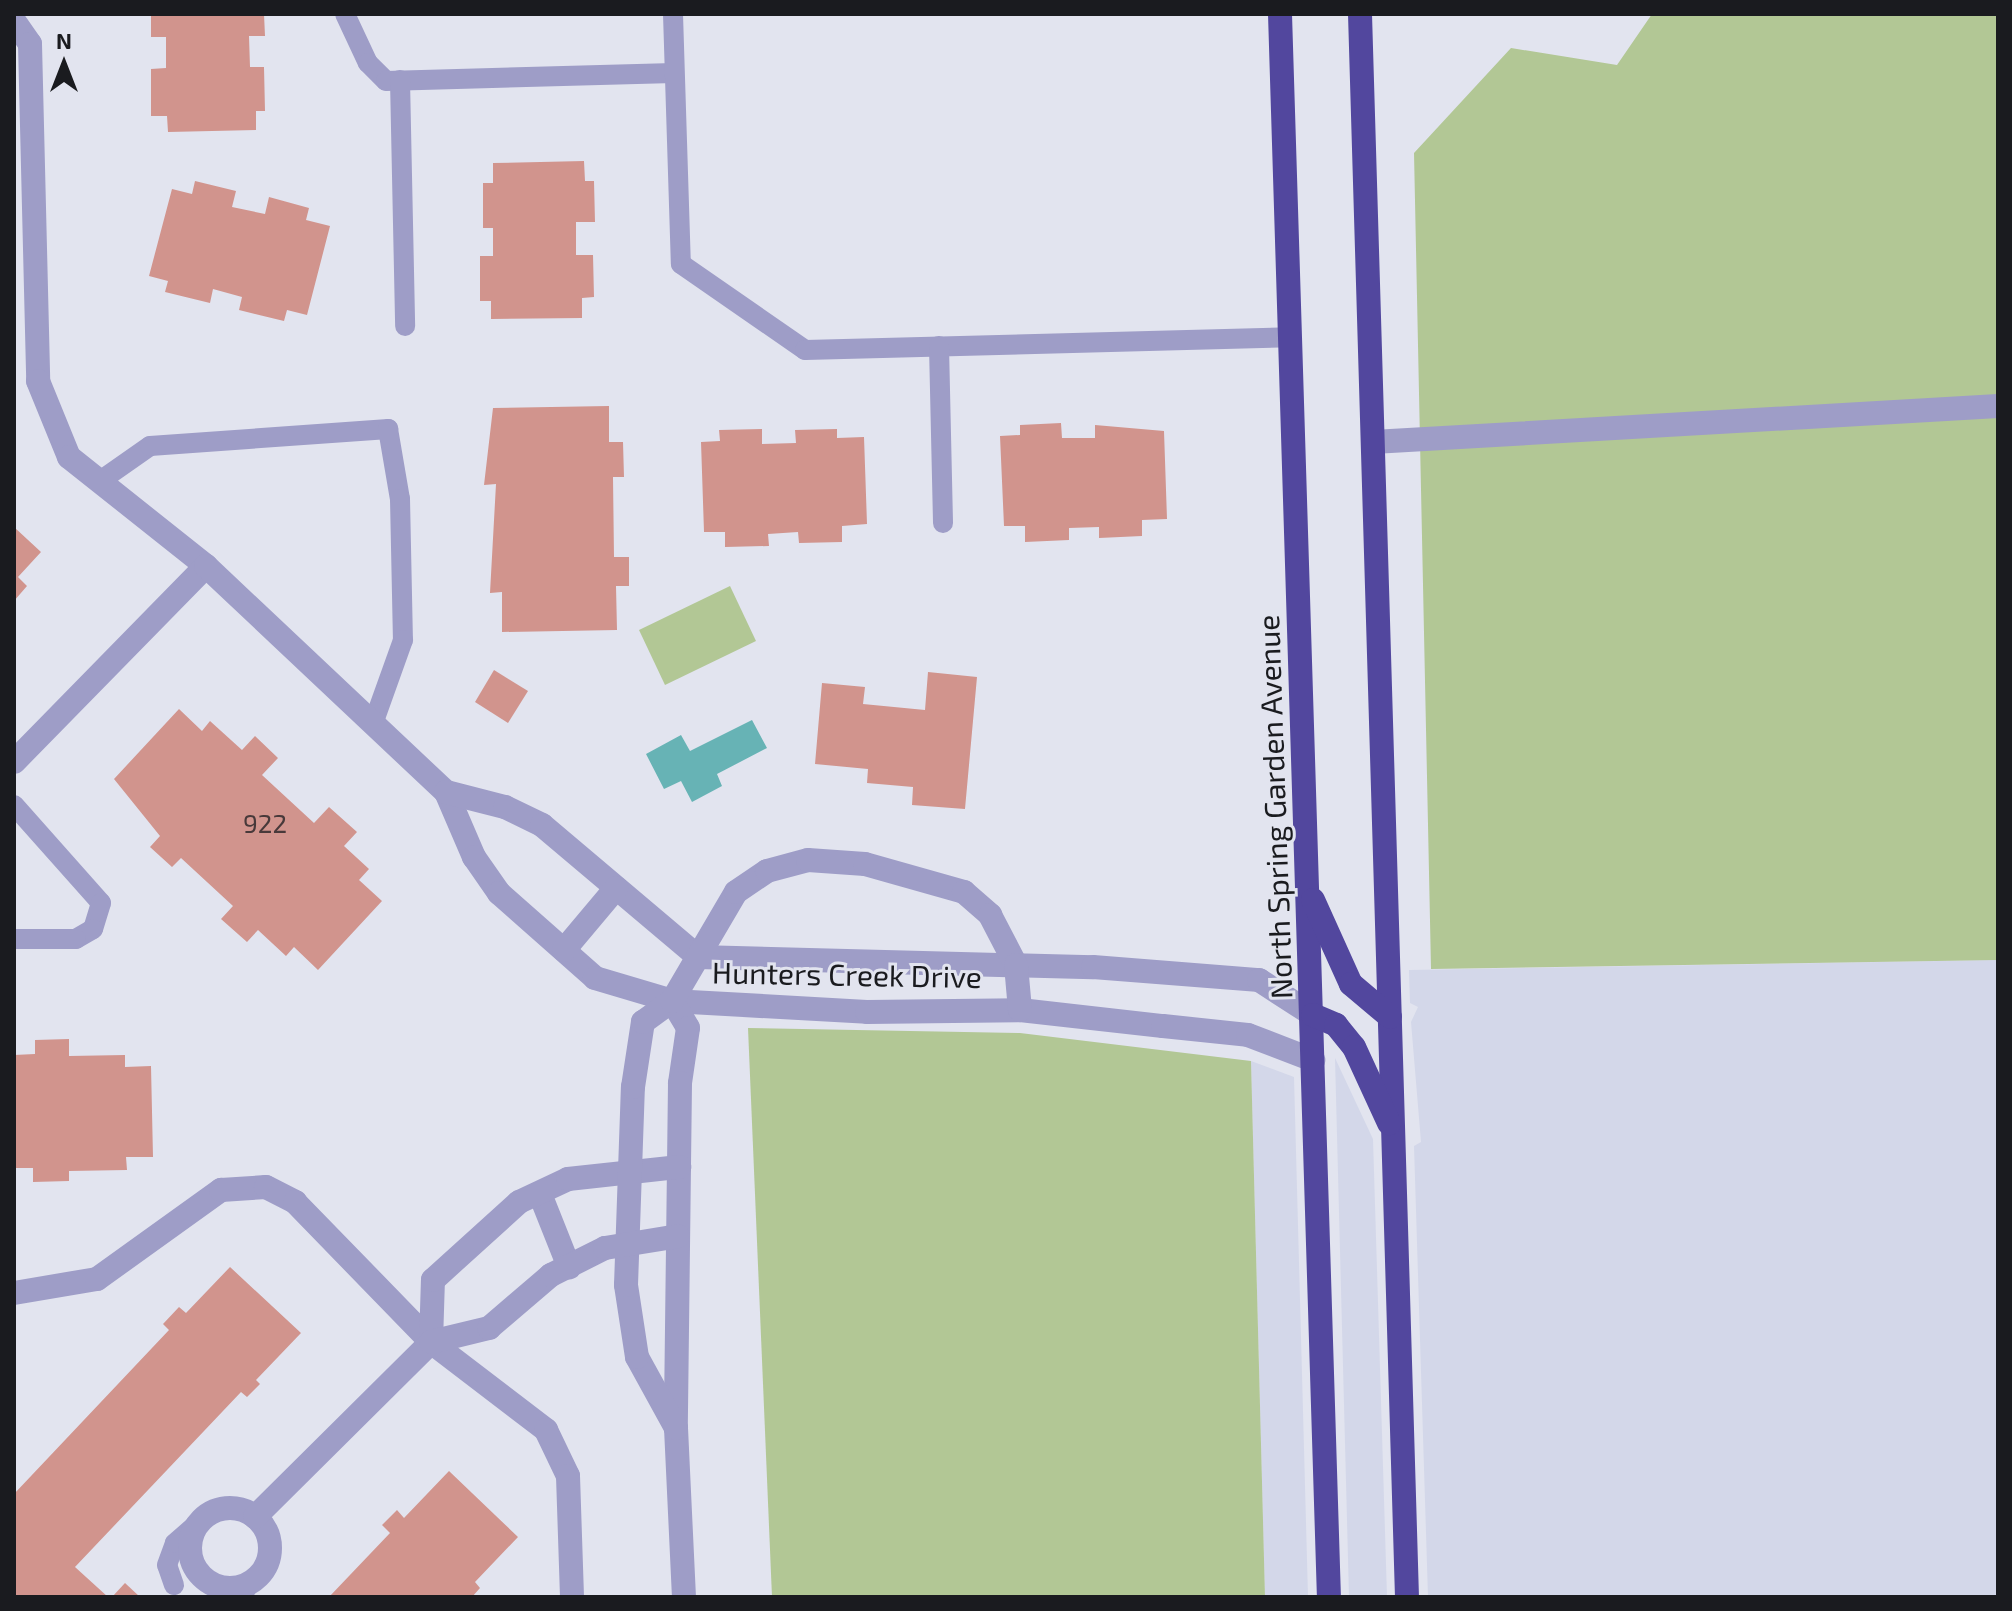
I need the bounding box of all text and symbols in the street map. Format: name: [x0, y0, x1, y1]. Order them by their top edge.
north arrow: [24, 24, 104, 104]
text: N: [56, 27, 72, 53]
street label: North Spring Garden Avenue: [1249, 614, 1299, 1000]
house number: 922: [243, 807, 287, 839]
street label: Hunters Creek Drive: [712, 954, 982, 994]

